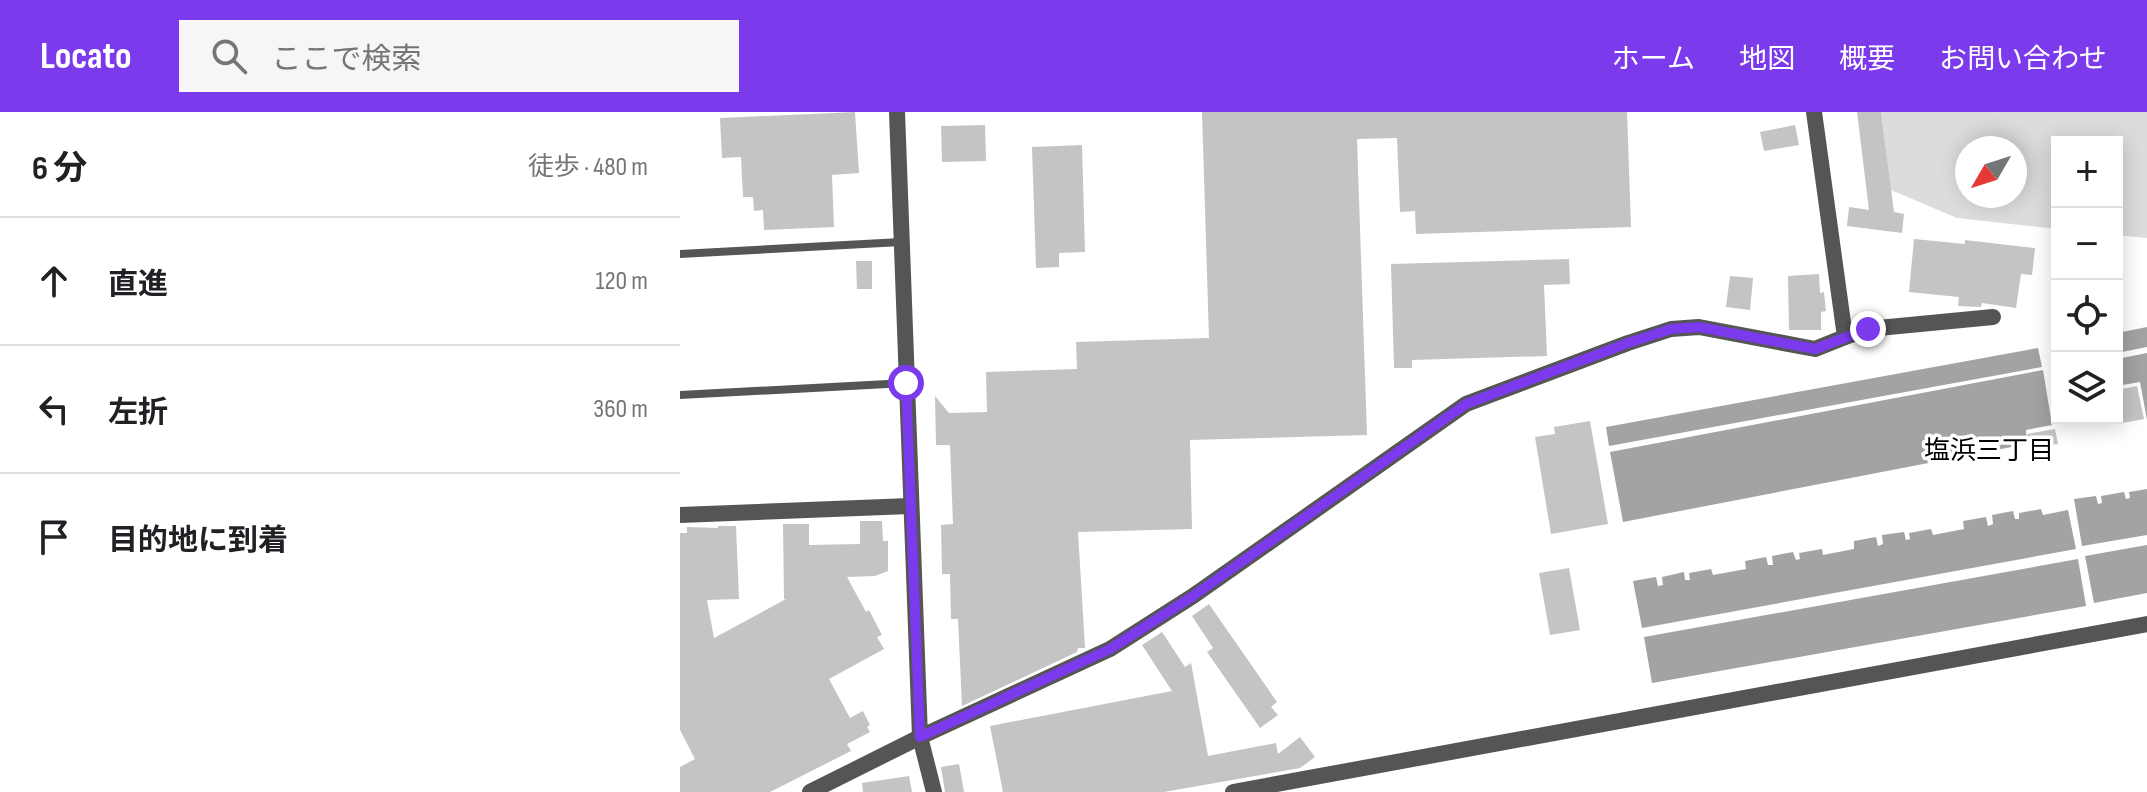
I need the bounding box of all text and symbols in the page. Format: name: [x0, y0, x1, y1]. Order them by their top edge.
search box: [179, 20, 739, 92]
text: Locato: [40, 34, 131, 79]
icon: search: [207, 34, 251, 78]
text: ここで検索: [271, 42, 421, 78]
text: ホーム: [1612, 43, 1695, 76]
text: 地図: [1739, 43, 1795, 76]
text: 概要: [1839, 43, 1895, 76]
text: お問い合わせ: [1939, 43, 2107, 76]
north arrow: [1955, 136, 2027, 208]
map controls: [2051, 136, 2123, 424]
button: +: [2051, 136, 2123, 208]
text: 6 分: [32, 148, 87, 189]
text: 徒歩 · 480 m: [528, 152, 648, 183]
button: −: [2051, 208, 2123, 280]
icon: ahead: [32, 259, 76, 303]
text: 120 m: [595, 266, 648, 297]
text: 直進: [108, 267, 168, 303]
button: locate: [2051, 280, 2123, 352]
route end: [1850, 311, 1886, 347]
button: layers: [2051, 352, 2123, 424]
route start: [888, 365, 924, 401]
icon: left: [32, 387, 76, 431]
text: 360 m: [593, 394, 648, 425]
text: 左折: [108, 395, 168, 431]
district label: 塩浜三丁目: [1924, 436, 2054, 467]
icon: arrive: [32, 515, 76, 559]
text: 目的地に到着: [108, 523, 288, 559]

